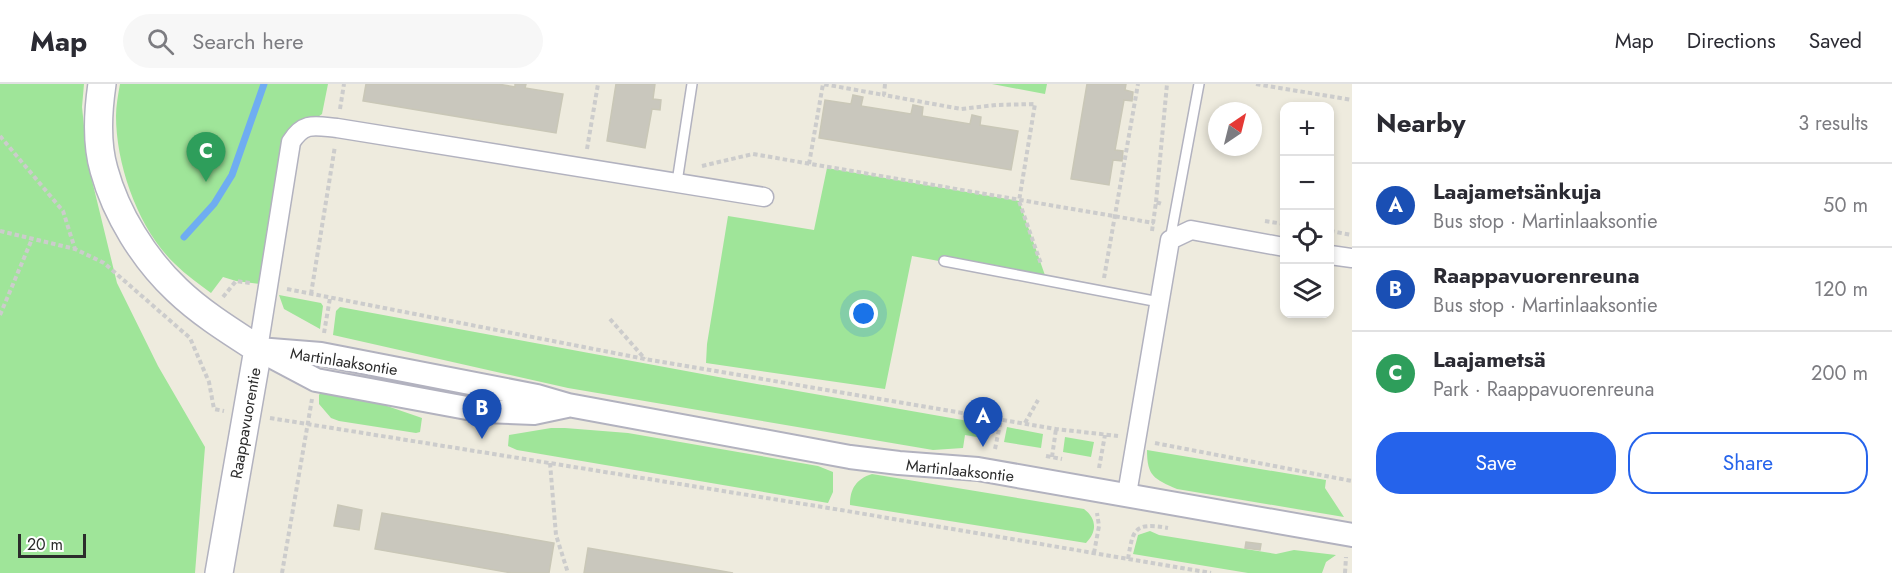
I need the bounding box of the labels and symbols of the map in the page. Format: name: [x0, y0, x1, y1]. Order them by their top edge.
north arrow: [1208, 102, 1262, 156]
pin: C: [186, 132, 226, 182]
your location: [849, 299, 878, 328]
street label: Martinlaaksontie: [289, 342, 399, 381]
street label: Raappavuorentie: [224, 366, 267, 480]
pin: B: [462, 390, 502, 439]
pin: A: [964, 398, 1002, 447]
street label: Martinlaaksontie: [905, 453, 1015, 488]
scale bar: [18, 531, 86, 558]

